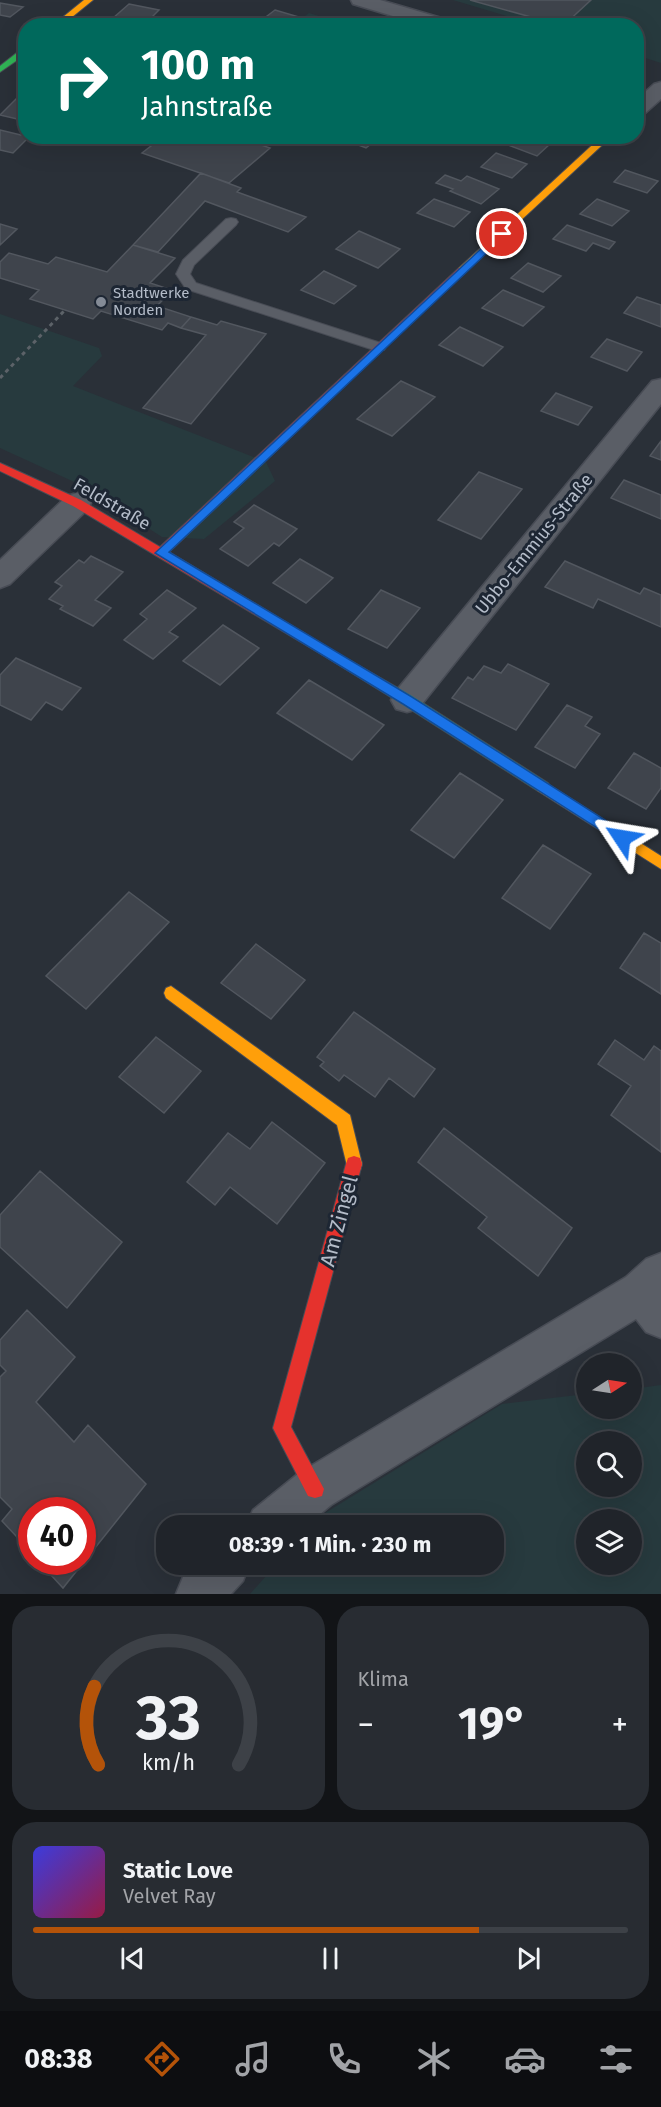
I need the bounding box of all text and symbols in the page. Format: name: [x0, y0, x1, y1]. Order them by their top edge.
text: 100 m: [141, 40, 255, 90]
icon: right: [42, 42, 120, 120]
text: Jahnstraße: [141, 91, 273, 123]
pin: [476, 208, 527, 259]
icon: arrive: [485, 217, 518, 250]
place label: Stadtwerke Norden: [113, 284, 189, 319]
marker: Stadtwerke Norden: [94, 295, 108, 309]
street label: Ubbo-Emmius-Straße: [471, 469, 597, 619]
street label: Feldstraße: [69, 473, 155, 535]
position arrow: [590, 806, 654, 870]
street label: Am Zingel: [314, 1173, 364, 1269]
north arrow: [576, 1353, 642, 1419]
map controls: [576, 1353, 642, 1575]
button: search: [576, 1431, 642, 1497]
speed limit sign: 40: [18, 1497, 96, 1575]
button: layers: [576, 1509, 642, 1575]
text: 08:39 · 1 Min. · 230 m: [229, 1531, 431, 1558]
text: Klima: [358, 1667, 409, 1691]
text: 33: [135, 1681, 201, 1756]
text: 19°: [458, 1697, 528, 1751]
text: −: [358, 1705, 374, 1745]
text: +: [612, 1705, 628, 1745]
text: km/h: [142, 1750, 195, 1776]
text: Static Love: [123, 1857, 233, 1884]
text: Velvet Ray: [123, 1884, 216, 1908]
icon: previous: [116, 1942, 149, 1975]
icon: pause: [314, 1942, 347, 1975]
icon: next: [512, 1942, 545, 1975]
icon: directions: [141, 2038, 183, 2080]
icon: music: [232, 2038, 274, 2080]
icon: phone: [323, 2038, 365, 2080]
icon: climate: [413, 2038, 455, 2080]
icon: car: [504, 2038, 546, 2080]
icon: filters: [595, 2038, 637, 2080]
text: 08:38: [24, 2043, 92, 2075]

